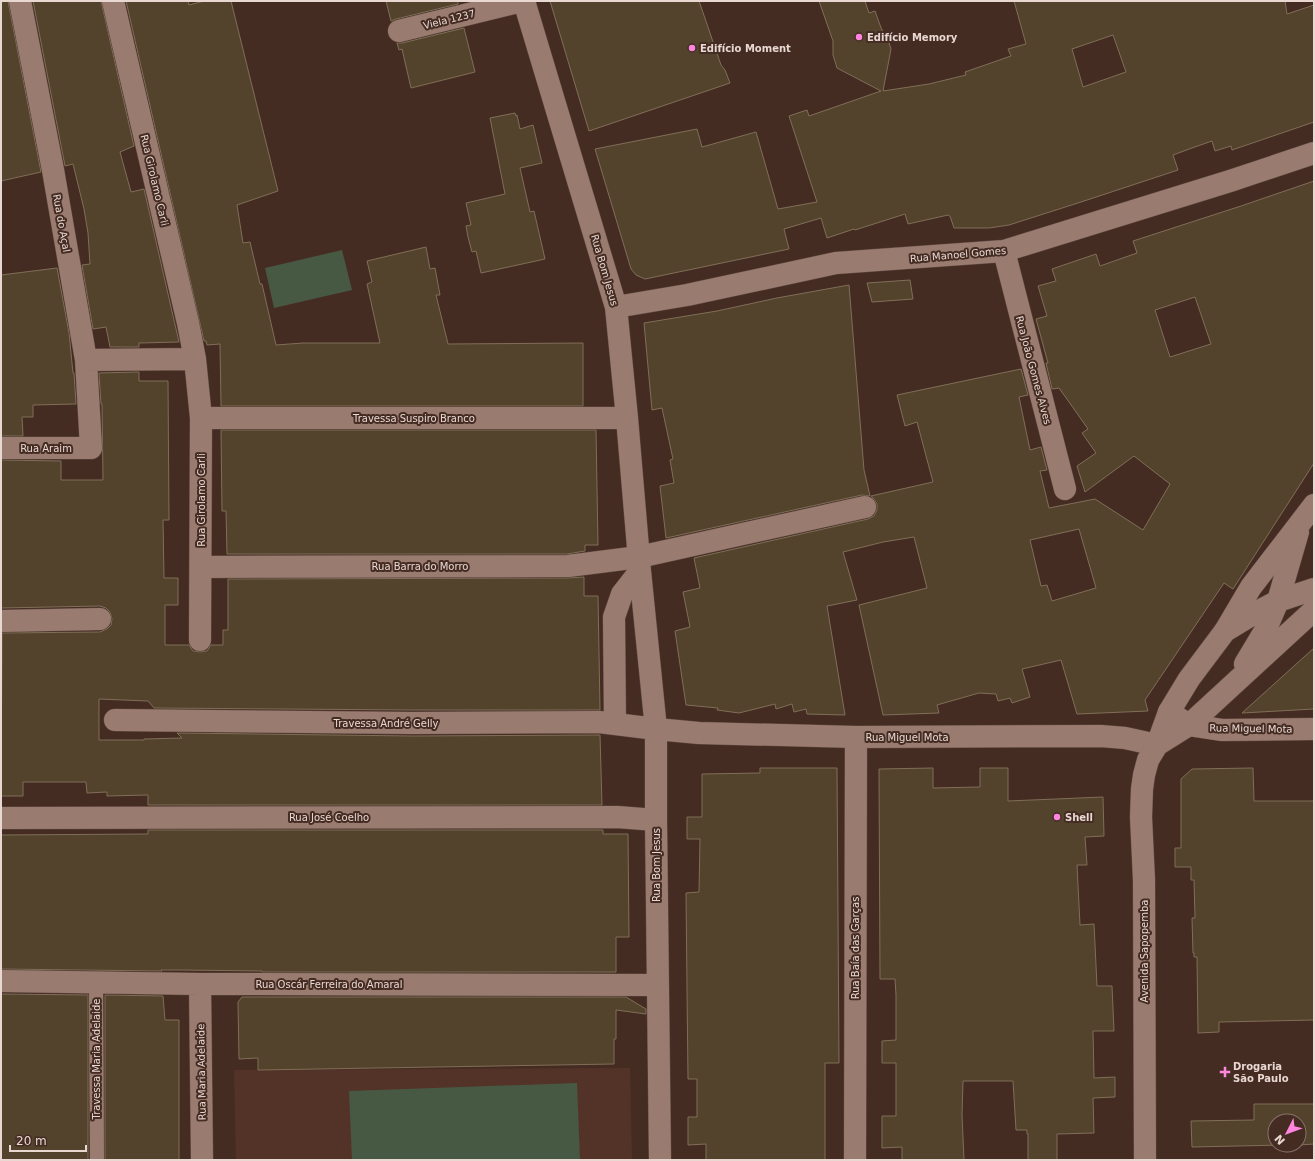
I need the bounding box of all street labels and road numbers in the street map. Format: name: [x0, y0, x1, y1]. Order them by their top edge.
street label: Viela 1237: [422, 8, 476, 31]
street label: Rua Girolamo Carli: [139, 133, 170, 227]
street label: Rua do Açal: [51, 193, 72, 253]
street label: Rua Bom Jesus: [589, 233, 620, 307]
street label: Rua Manoel Gomes: [910, 245, 1007, 264]
street label: Rua João Gomes Alves: [1014, 315, 1053, 425]
street label: Travessa Suspiro Branco: [352, 413, 475, 424]
street label: Rua Araim: [20, 443, 72, 454]
street label: Rua Girolamo Carli: [196, 453, 207, 547]
street label: Rua Barra do Morro: [372, 561, 468, 572]
street label: Travessa André Gelly: [333, 718, 438, 729]
street label: Rua Miguel Mota: [1209, 722, 1293, 735]
street label: Rua Miguel Mota: [865, 732, 949, 743]
street label: Rua José Coelho: [289, 812, 369, 823]
street label: Rua Bom Jesus: [651, 828, 662, 902]
street label: Rua Baía das Garças: [850, 897, 861, 999]
street label: Avenida Sapopemba: [1139, 900, 1150, 1002]
street label: Rua Oscár Ferreira do Amaral: [255, 979, 403, 990]
street label: Travessa Maria Adelaide: [91, 999, 102, 1120]
street label: Rua Maria Adelaide: [195, 1024, 208, 1120]

